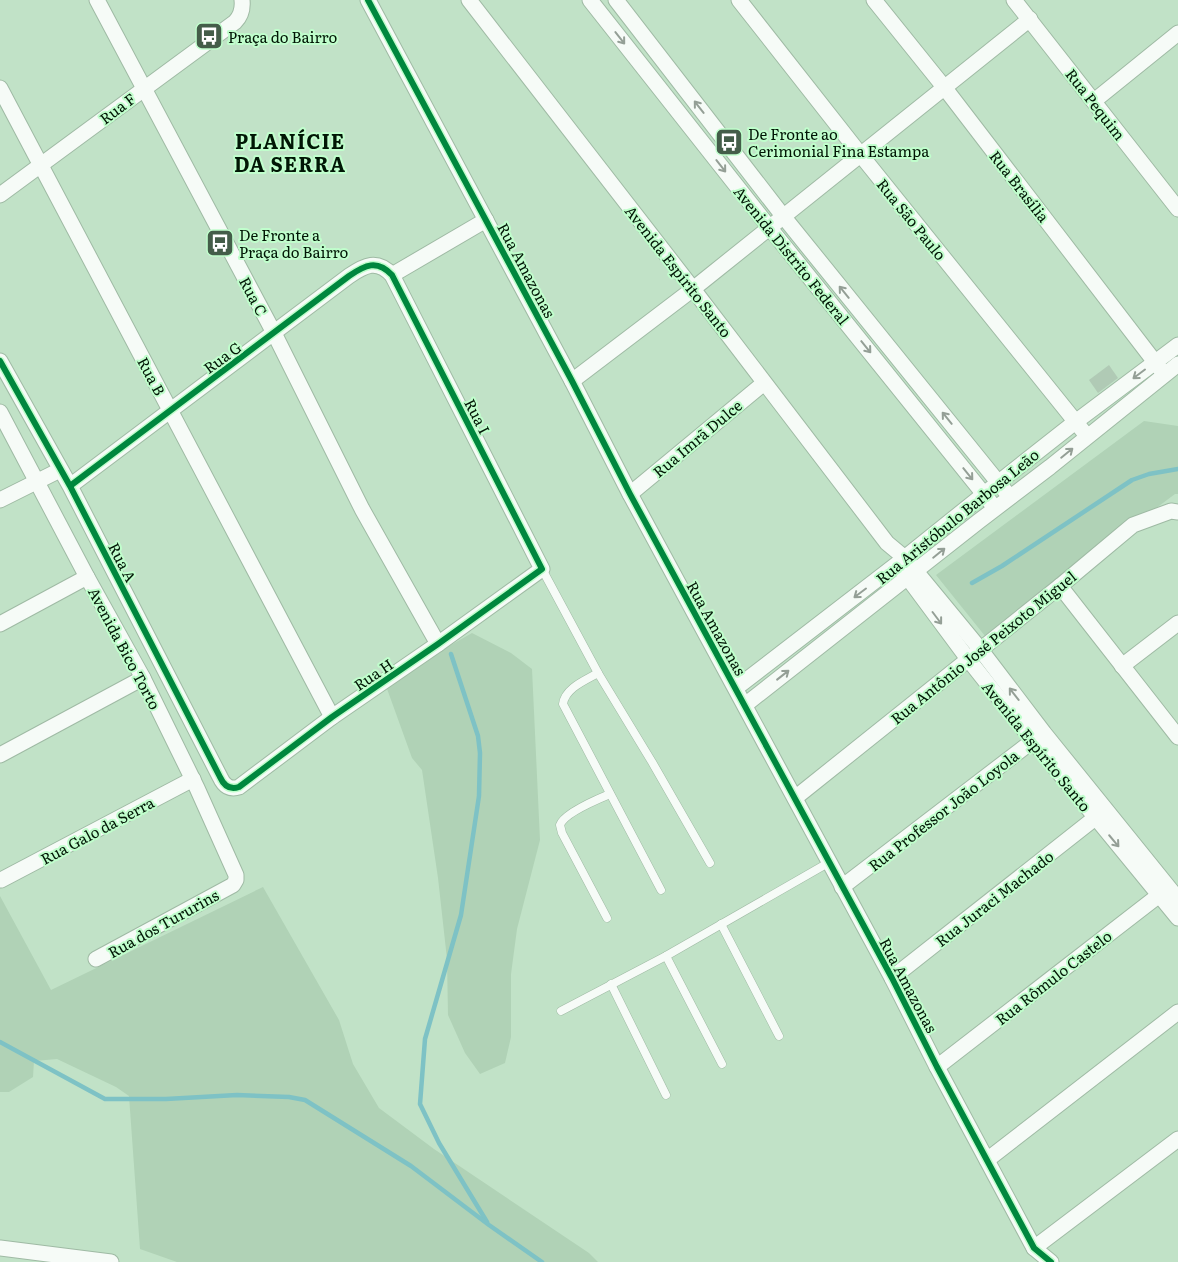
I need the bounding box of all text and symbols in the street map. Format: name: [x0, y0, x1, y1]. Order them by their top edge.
bus stop icon: Praça do Bairro: [194, 21, 224, 51]
place label: Praça do Bairro: [228, 25, 338, 48]
one-way arrow: [615, 31, 626, 44]
street label: Rua Pequim: [1061, 63, 1132, 145]
street label: Rua F: [94, 87, 140, 129]
one-way arrow: [694, 101, 705, 114]
place label: De Fronte ao Cerimonial Fina Estampa: [748, 122, 930, 162]
district label: PLANÍCIE DA SERRA: [234, 125, 346, 178]
bus stop icon: De Fronte ao Cerimonial Fina Estampa: [714, 127, 744, 157]
street label: Rua Brasília: [985, 145, 1056, 228]
one-way arrow: [715, 159, 726, 172]
street label: Rua São Paulo: [872, 173, 952, 265]
street label: Avenida Distrito Federal: [729, 181, 855, 329]
street label: Avenida Espírito Santo: [620, 200, 738, 342]
street label: Rua Amazonas: [492, 218, 562, 322]
place label: De Fronte a Praça do Bairro: [239, 223, 349, 263]
bus stop icon: De Fronte a Praça do Bairro: [205, 228, 235, 258]
street label: Rua C: [234, 272, 274, 320]
one-way arrow: [839, 285, 850, 298]
street label: Rua G: [198, 335, 246, 379]
one-way arrow: [860, 341, 871, 354]
street label: Rua B: [132, 353, 172, 399]
one-way arrow: [1133, 369, 1146, 380]
street label: Rua I: [459, 394, 497, 438]
street label: Rua Imrã Dulce: [647, 394, 747, 482]
one-way arrow: [941, 412, 952, 425]
street label: Rua Aristóbulo Barbosa Leão: [870, 443, 1044, 589]
one-way arrow: [1060, 447, 1073, 458]
one-way arrow: [962, 467, 973, 480]
street label: Rua A: [103, 538, 143, 586]
one-way arrow: [932, 547, 945, 558]
street label: Rua Antônio José Peixoto Miguel: [885, 565, 1081, 729]
street label: Rua Amazonas: [682, 577, 753, 680]
street label: Avenida Bico Torto: [83, 583, 167, 713]
one-way arrow: [854, 588, 867, 599]
one-way arrow: [932, 611, 942, 625]
street label: Rua H: [349, 652, 397, 696]
one-way arrow: [777, 669, 790, 680]
street label: Avenida Espírito Santo: [977, 676, 1097, 816]
one-way arrow: [1009, 688, 1020, 701]
street label: Rua Professor João Loyola: [863, 743, 1024, 876]
street label: Rua Galo da Serra: [36, 790, 159, 870]
one-way arrow: [1108, 834, 1119, 847]
street label: Rua Juraci Machado: [930, 844, 1058, 952]
street label: Rua dos Tururins: [103, 883, 223, 963]
street label: Rua Rômulo Castelo: [990, 924, 1116, 1030]
street label: Rua Amazonas: [874, 933, 944, 1037]

